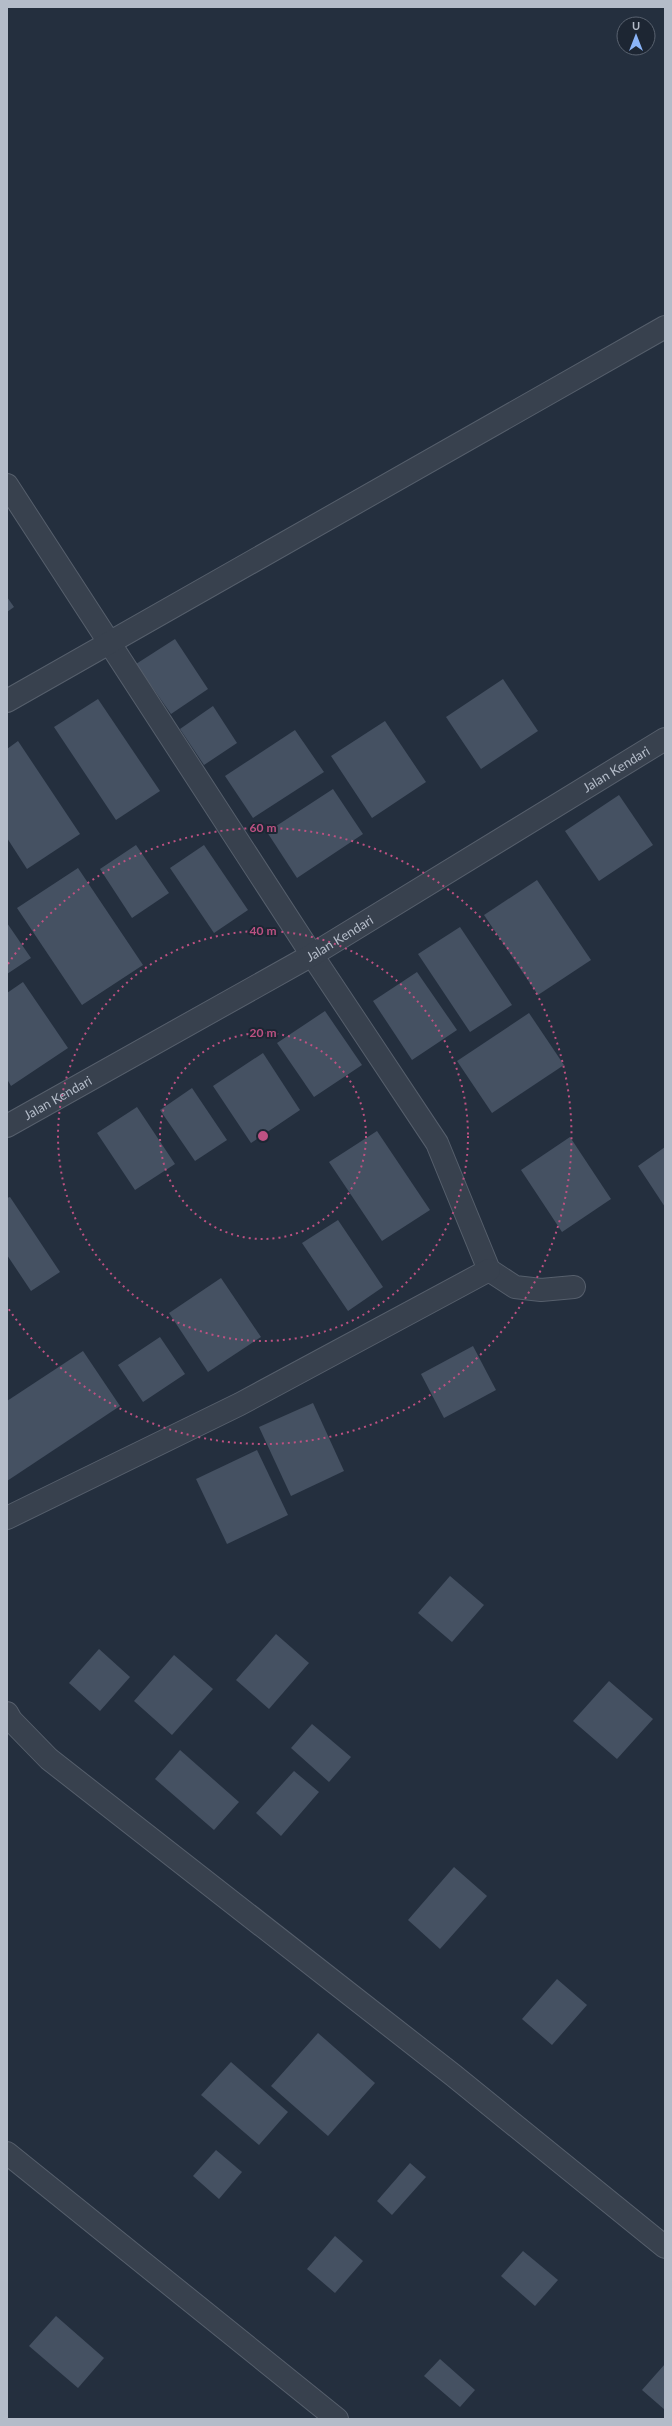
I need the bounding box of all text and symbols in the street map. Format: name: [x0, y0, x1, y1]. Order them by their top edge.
north arrow: [616, 16, 656, 56]
text: U: [632, 19, 640, 32]
street label: Jalan Kendari: [579, 742, 652, 796]
text: 60 m: [250, 820, 276, 835]
street label: Jalan Kendari: [303, 912, 376, 965]
text: 40 m: [250, 923, 276, 938]
text: 20 m: [250, 1025, 276, 1040]
street label: Jalan Kendari: [21, 1072, 95, 1123]
centre of rings: [256, 1129, 270, 1143]

